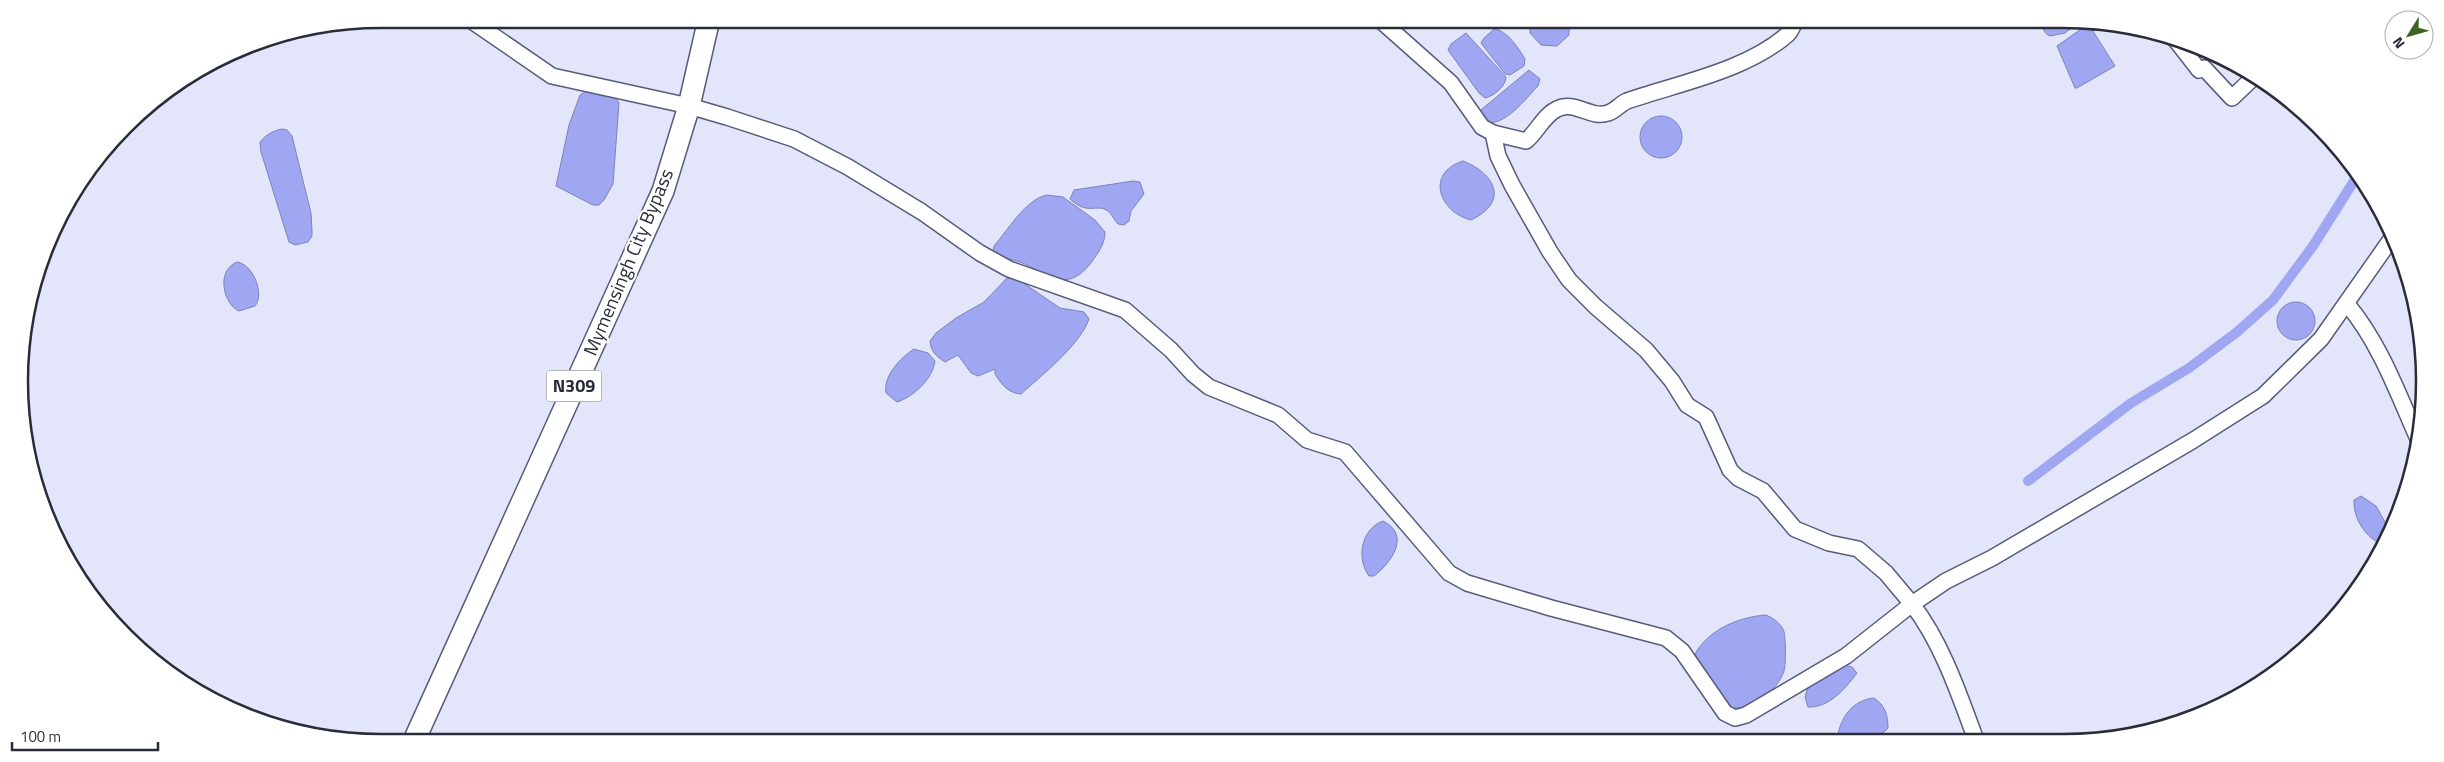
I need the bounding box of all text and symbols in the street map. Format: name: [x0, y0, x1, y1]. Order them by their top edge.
north arrow: [2384, 10, 2434, 60]
text: N: [2387, 33, 2410, 53]
street label: Mymensingh City Bypass: [575, 164, 680, 360]
road number: N309: [546, 371, 602, 402]
scale bar: [12, 720, 159, 752]
text: 100 m: [20, 725, 61, 748]

